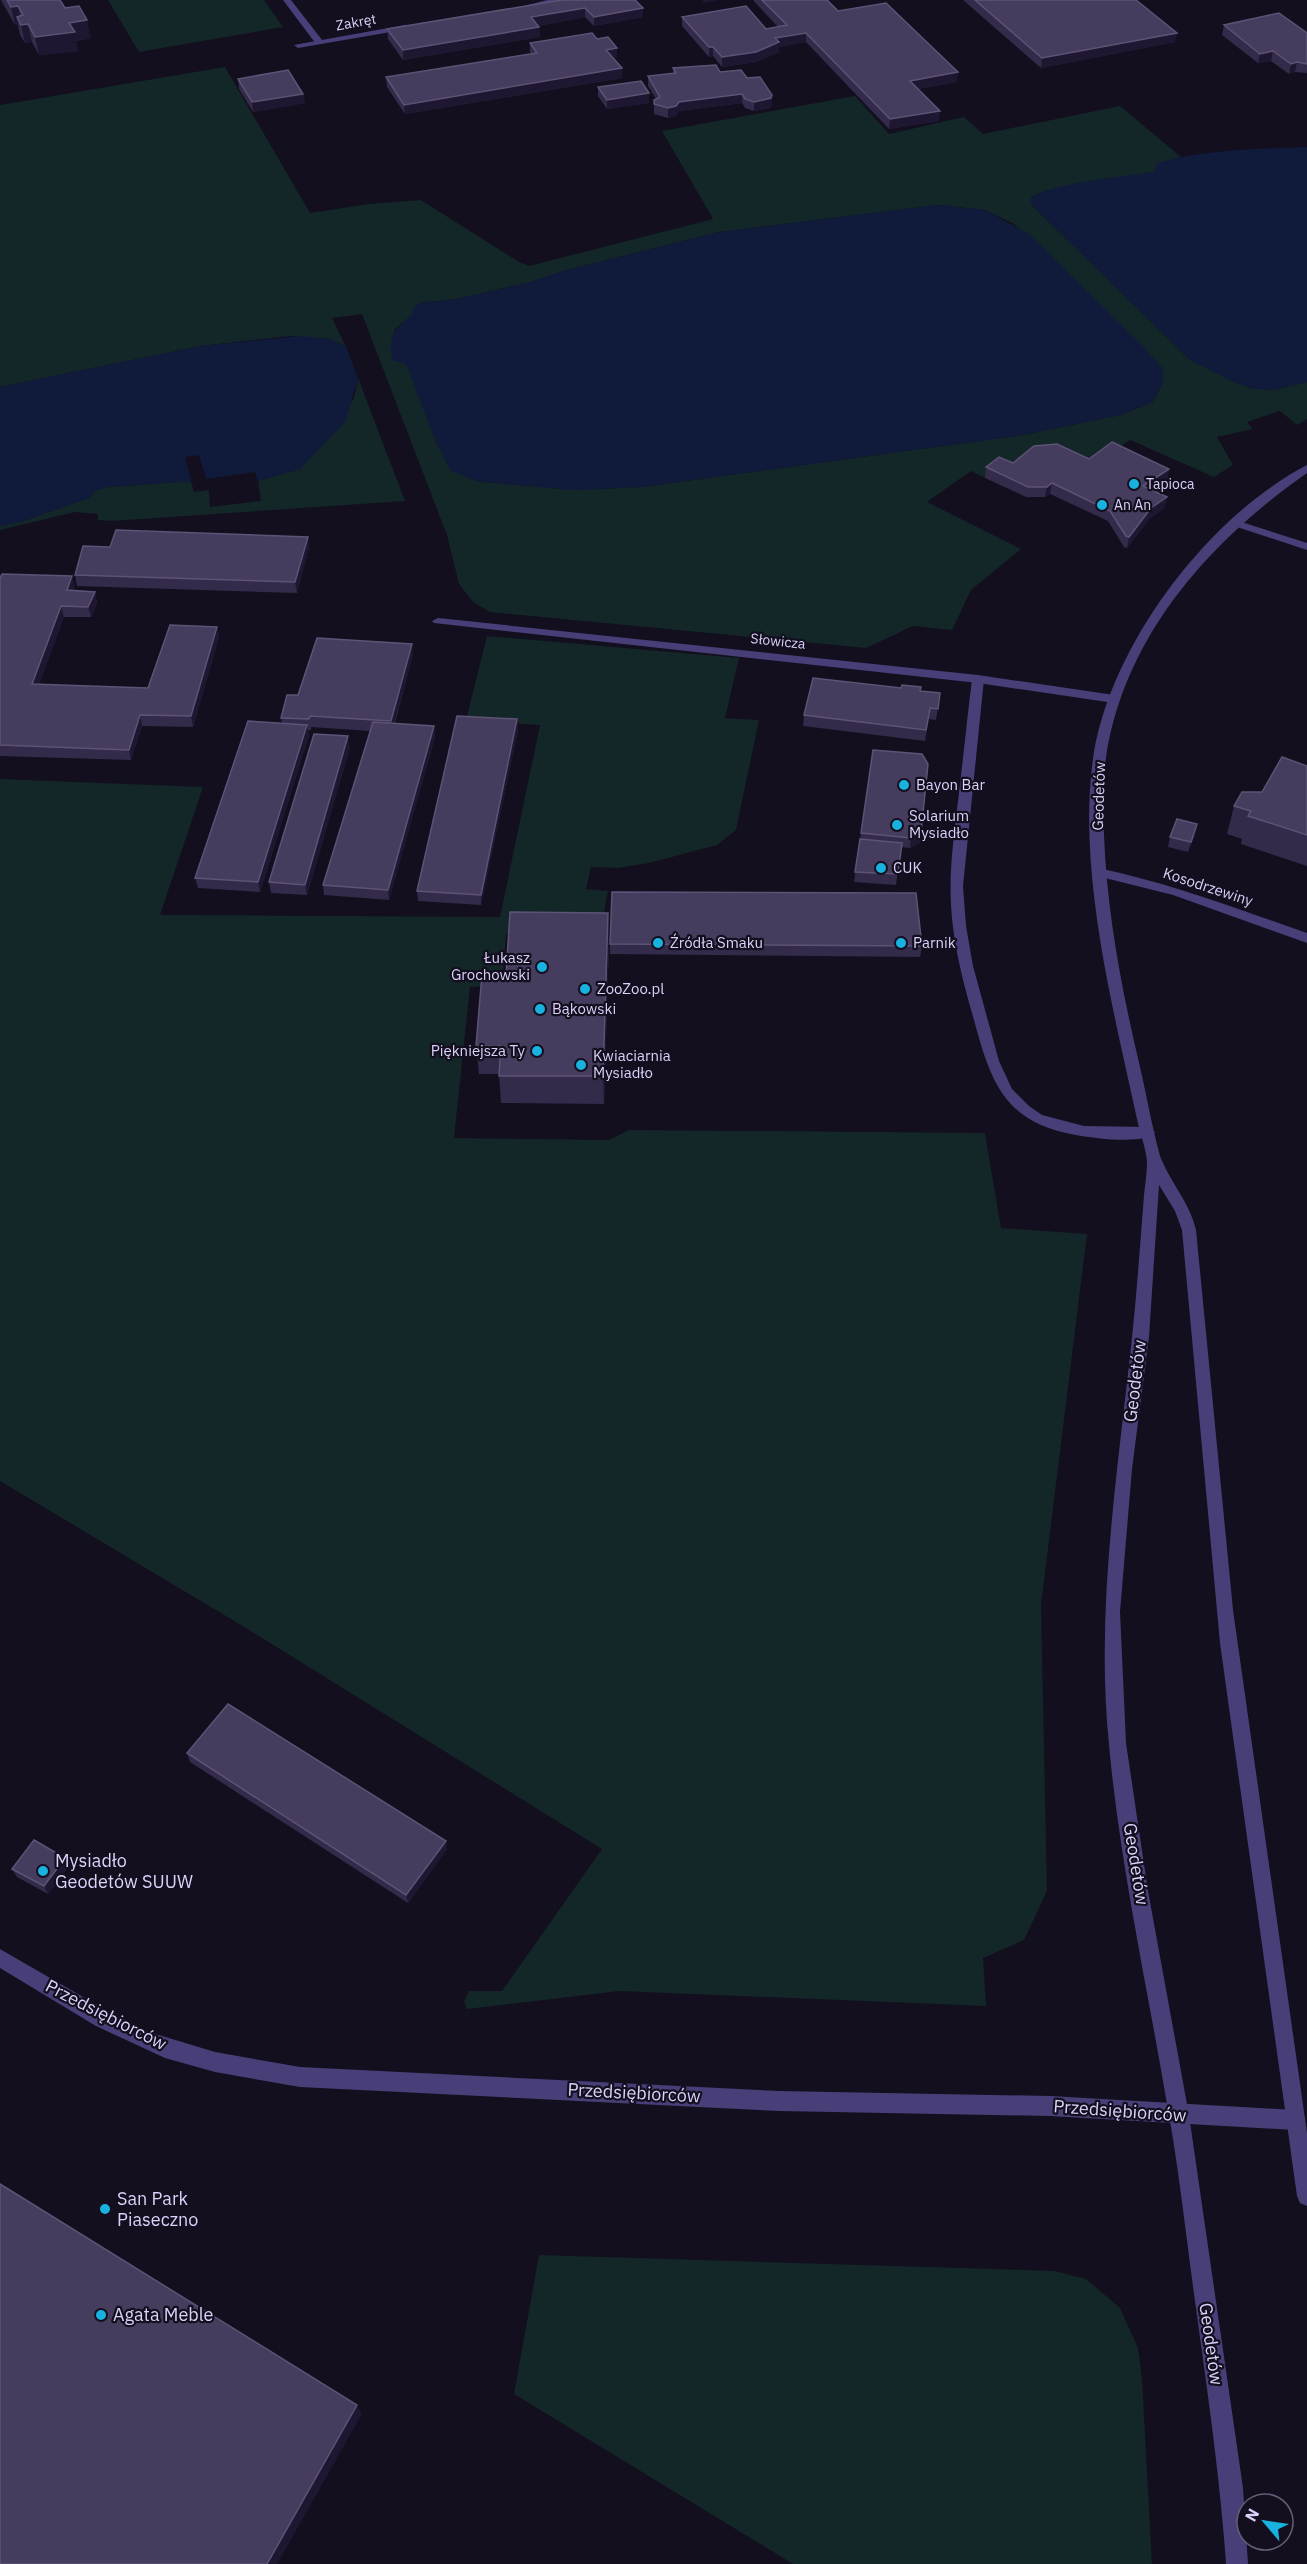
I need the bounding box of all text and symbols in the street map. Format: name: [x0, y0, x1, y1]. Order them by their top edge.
street label: Zakręt: [334, 10, 378, 34]
place label: Tapioca: [1146, 475, 1195, 493]
marker: Tapioca: [1127, 477, 1141, 491]
place label: An An: [1114, 496, 1151, 514]
marker: An An: [1095, 498, 1109, 512]
street label: Słowicza: [750, 629, 807, 653]
street label: Geodetów: [1088, 761, 1109, 831]
place label: Bayon Bar: [916, 775, 985, 794]
marker: Bayon Bar: [897, 778, 911, 792]
place label: Solarium Mysiadło: [909, 806, 969, 842]
marker: Solarium Mysiadło: [890, 818, 904, 832]
place label: CUK: [893, 858, 922, 877]
marker: CUK: [874, 861, 888, 875]
street label: Kosodrzewiny: [1161, 863, 1256, 910]
place label: Źródła Smaku: [670, 933, 763, 952]
place label: Parnik: [913, 933, 956, 952]
marker: Źródła Smaku: [651, 936, 665, 950]
marker: Parnik: [894, 936, 908, 950]
place label: Łukasz Grochowski: [451, 948, 530, 984]
marker: Łukasz Grochowski: [535, 960, 549, 974]
place label: ZooZoo.pl: [597, 979, 664, 998]
marker: ZooZoo.pl: [578, 982, 592, 996]
place label: Bąkowski: [552, 999, 616, 1018]
marker: Bąkowski: [533, 1002, 547, 1016]
place label: Piękniejsza Ty: [431, 1041, 526, 1060]
marker: Piękniejsza Ty: [530, 1044, 544, 1058]
place label: Kwiaciarnia Mysiadło: [593, 1046, 671, 1082]
marker: Kwiaciarnia Mysiadło: [574, 1058, 588, 1072]
street label: Geodetów: [1118, 1338, 1151, 1423]
street label: Geodetów: [1119, 1821, 1154, 1907]
place label: Mysiadło Geodetów SUUW: [55, 1849, 193, 1893]
marker: Mysiadło Geodetów SUUW: [36, 1864, 50, 1878]
street label: Przedsiębiorców: [42, 1974, 171, 2055]
street label: Przedsiębiorców: [567, 2078, 701, 2107]
street label: Przedsiębiorców: [1053, 2094, 1187, 2127]
place label: San Park Piaseczno: [117, 2187, 198, 2231]
marker: San Park Piaseczno: [98, 2202, 112, 2216]
street label: Geodetów: [1194, 2301, 1229, 2387]
place label: Agata Meble: [113, 2303, 214, 2326]
marker: Agata Meble: [94, 2308, 108, 2322]
north arrow: [1235, 2492, 1295, 2552]
text: N: [1240, 2505, 1263, 2525]

